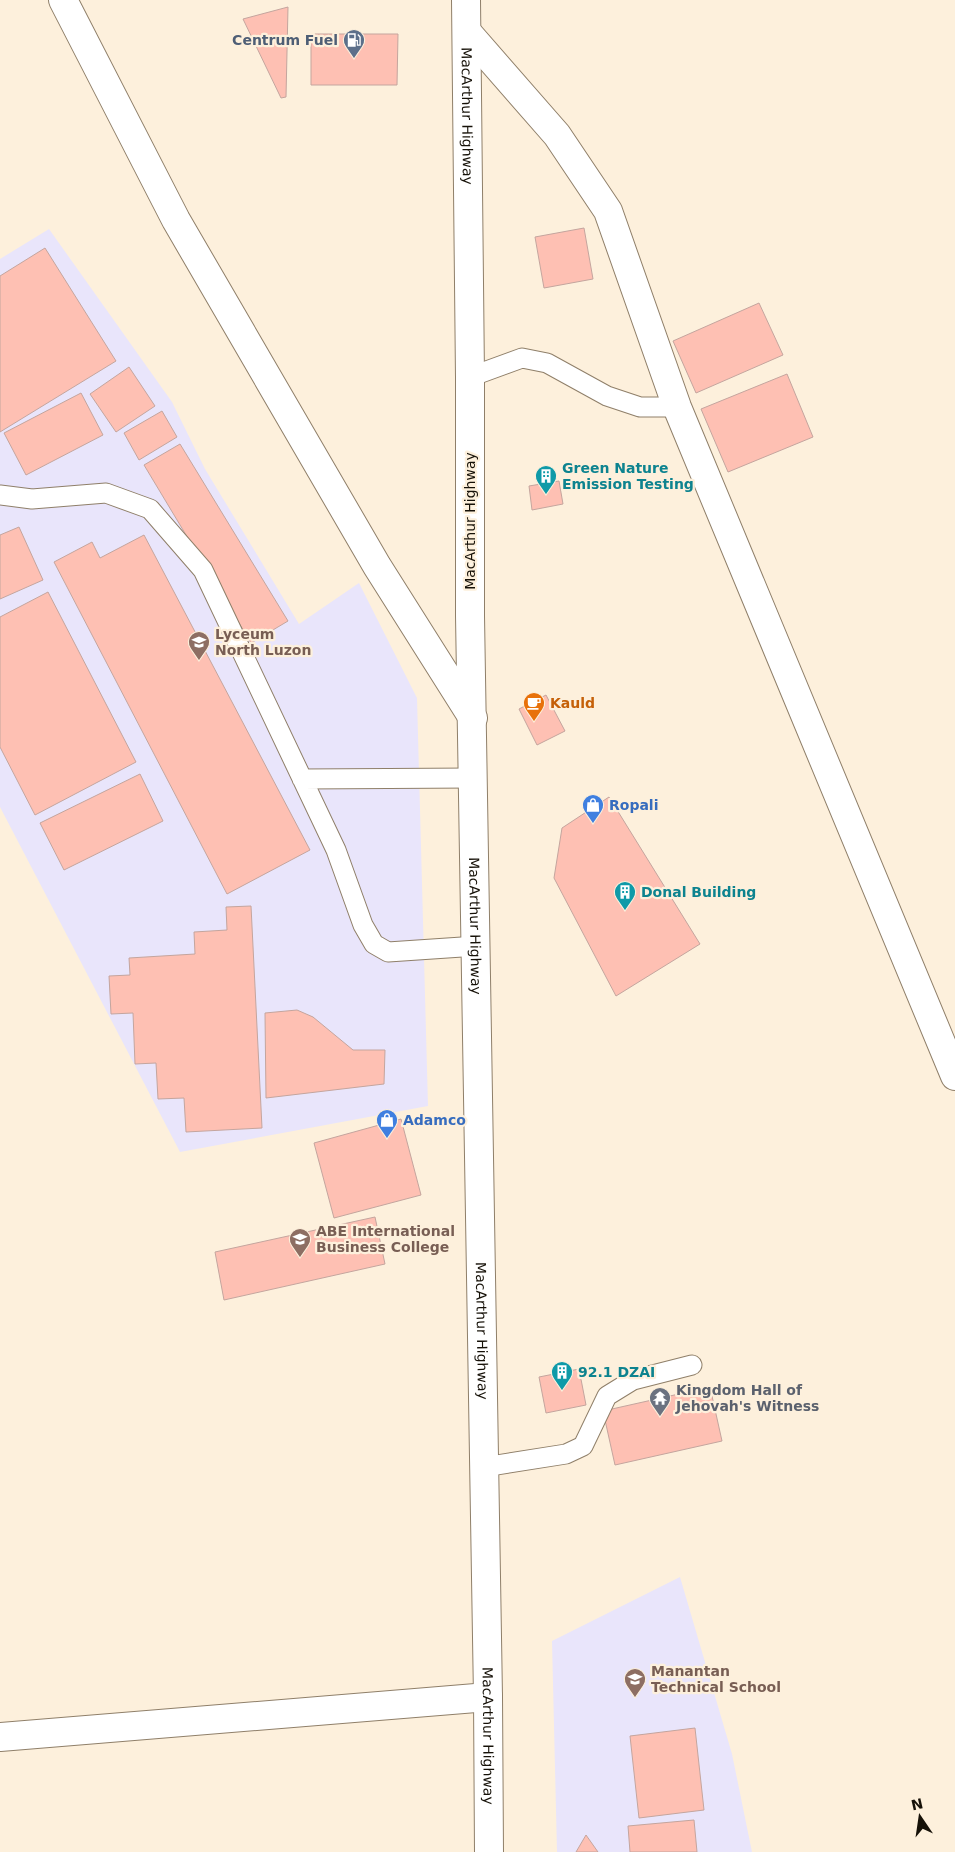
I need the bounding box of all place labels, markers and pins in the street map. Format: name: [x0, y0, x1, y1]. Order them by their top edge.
fuel station icon: Centrum Fuel: [342, 28, 366, 59]
place label: Centrum Fuel: [232, 32, 338, 48]
place label: Green Nature Emission Testing: [562, 460, 694, 492]
building icon: Green Nature Emission Testing: [534, 464, 558, 495]
place label: Lyceum North Luzon: [215, 626, 311, 658]
school or university icon: Lyceum North Luzon: [187, 630, 211, 661]
cafe icon: Kauld: [522, 691, 546, 722]
place label: Kauld: [550, 695, 595, 711]
shop icon: Ropali: [581, 793, 605, 824]
place label: Ropali: [609, 797, 658, 813]
building icon: Donal Building: [613, 880, 637, 911]
place label: Donal Building: [641, 884, 756, 900]
shop icon: Adamco: [375, 1108, 399, 1139]
place label: Adamco: [403, 1112, 466, 1128]
place label: ABE International Business College: [316, 1223, 455, 1255]
school or university icon: ABE International Business College: [288, 1227, 312, 1258]
building icon: 92.1 DZAI: [550, 1360, 574, 1391]
place label: 92.1 DZAI: [578, 1364, 655, 1380]
place label: Kingdom Hall of Jehovah's Witness: [675, 1382, 819, 1414]
temple icon: Kingdom Hall of Jehovah's Witness: [648, 1386, 672, 1417]
place label: Manantan Technical School: [651, 1663, 781, 1695]
school or university icon: Manantan Technical School: [623, 1667, 647, 1698]

